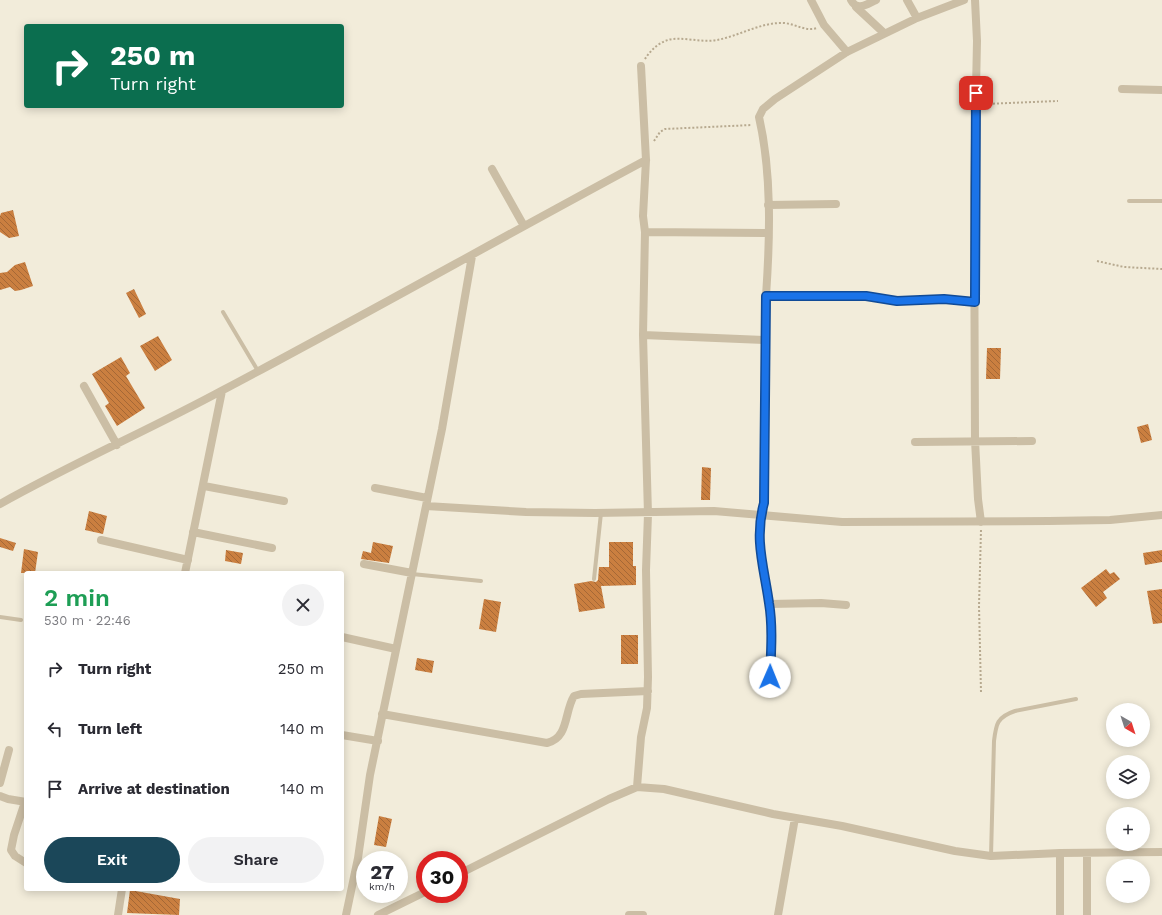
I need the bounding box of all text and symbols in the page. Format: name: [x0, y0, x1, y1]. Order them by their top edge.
text: 250 m: [110, 39, 195, 72]
icon: right: [44, 40, 96, 92]
text: Turn right: [110, 73, 196, 94]
pin: [959, 76, 993, 110]
icon: arrive: [965, 82, 987, 104]
text: 2 min: [44, 584, 110, 612]
button: close: [282, 584, 324, 626]
text: 530 m · 22:46: [44, 613, 131, 628]
position arrow: [749, 656, 791, 698]
icon: right: [44, 658, 66, 680]
text: Turn right: [78, 660, 151, 678]
text: 250 m: [278, 660, 324, 678]
north arrow: [1106, 703, 1150, 747]
map controls: [1106, 703, 1150, 903]
icon: left: [44, 718, 66, 740]
text: Turn left: [78, 720, 142, 738]
text: 140 m: [280, 720, 324, 738]
button: layers: [1106, 755, 1150, 799]
icon: arrive: [44, 778, 66, 800]
text: Arrive at destination: [78, 780, 230, 798]
text: 140 m: [280, 780, 324, 798]
button: +: [1106, 807, 1150, 851]
button: Exit: [44, 837, 180, 883]
button: Share: [188, 837, 324, 883]
speed limit sign: 30: [416, 851, 468, 903]
button: −: [1106, 859, 1150, 903]
text: 27: [370, 860, 394, 884]
text: km/h: [369, 881, 395, 892]

